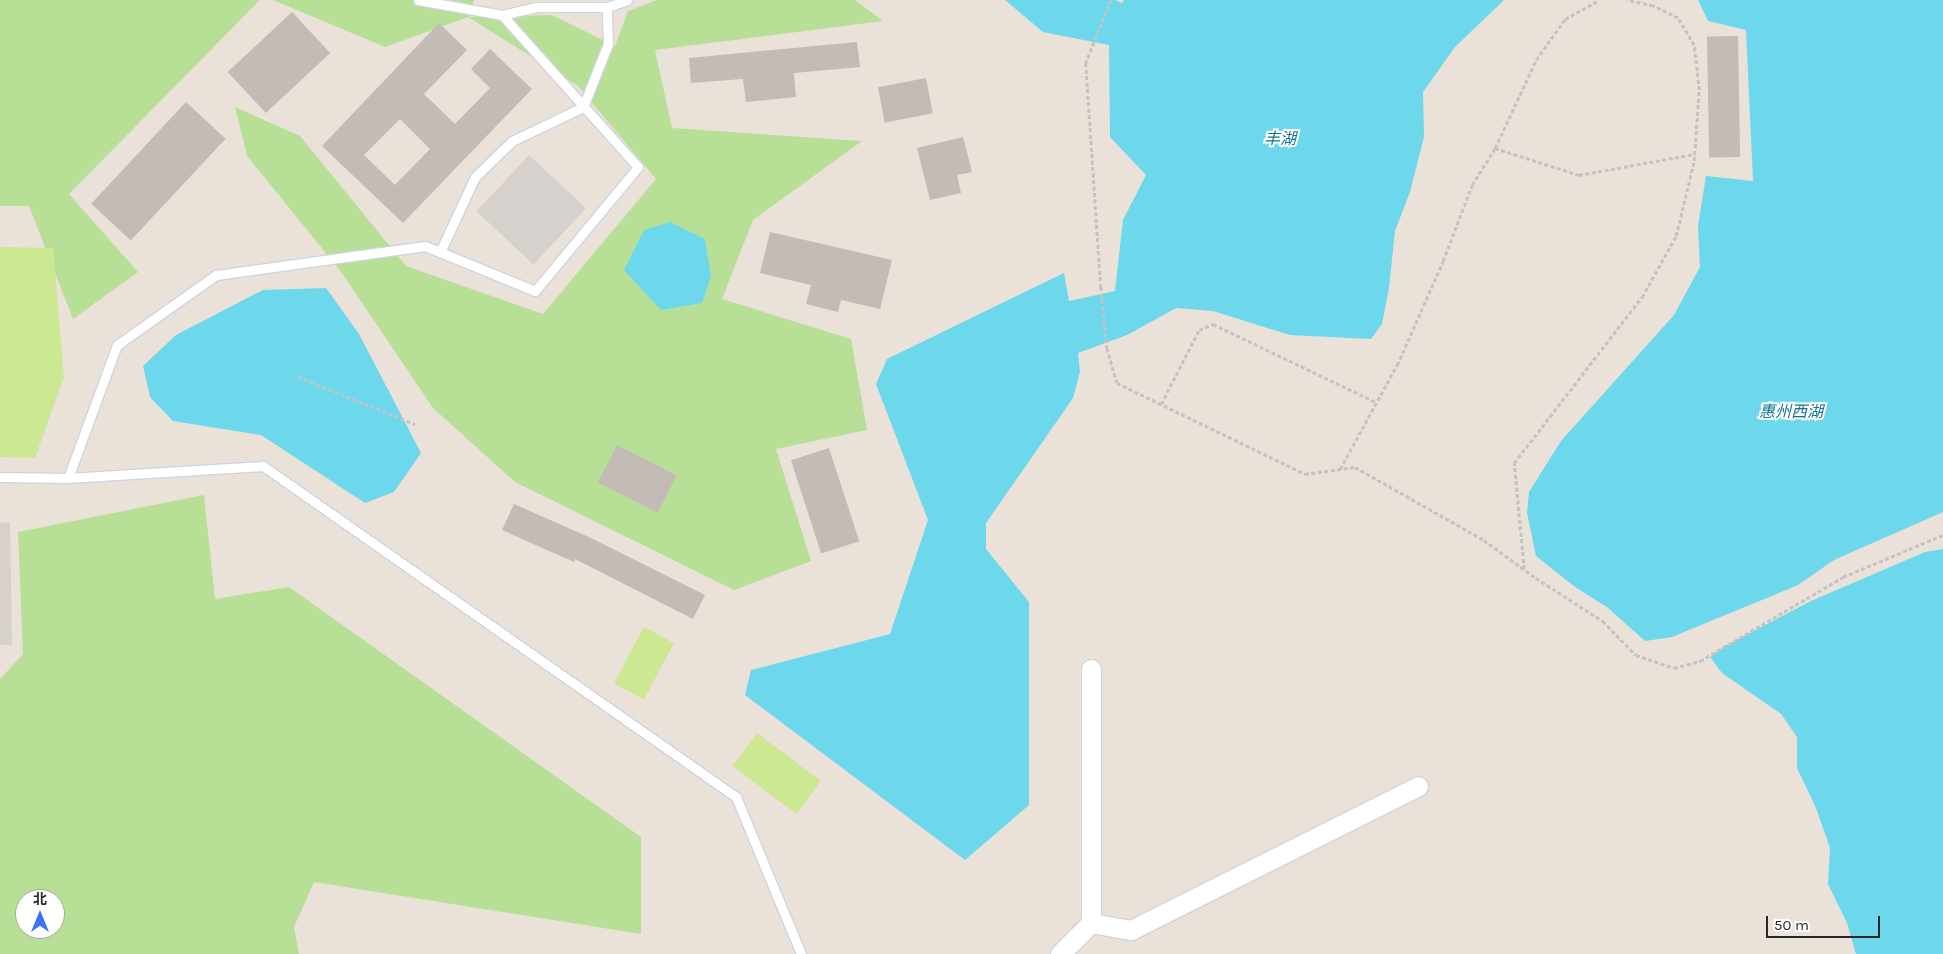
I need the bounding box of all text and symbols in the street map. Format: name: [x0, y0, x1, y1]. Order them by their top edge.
water label: 丰湖: [1264, 129, 1296, 149]
water label: 惠州西湖: [1759, 402, 1823, 422]
north arrow: [15, 889, 65, 939]
text: 北: [33, 891, 47, 908]
scale bar: [1768, 906, 1882, 938]
text: 50 m: [1774, 916, 1809, 934]

